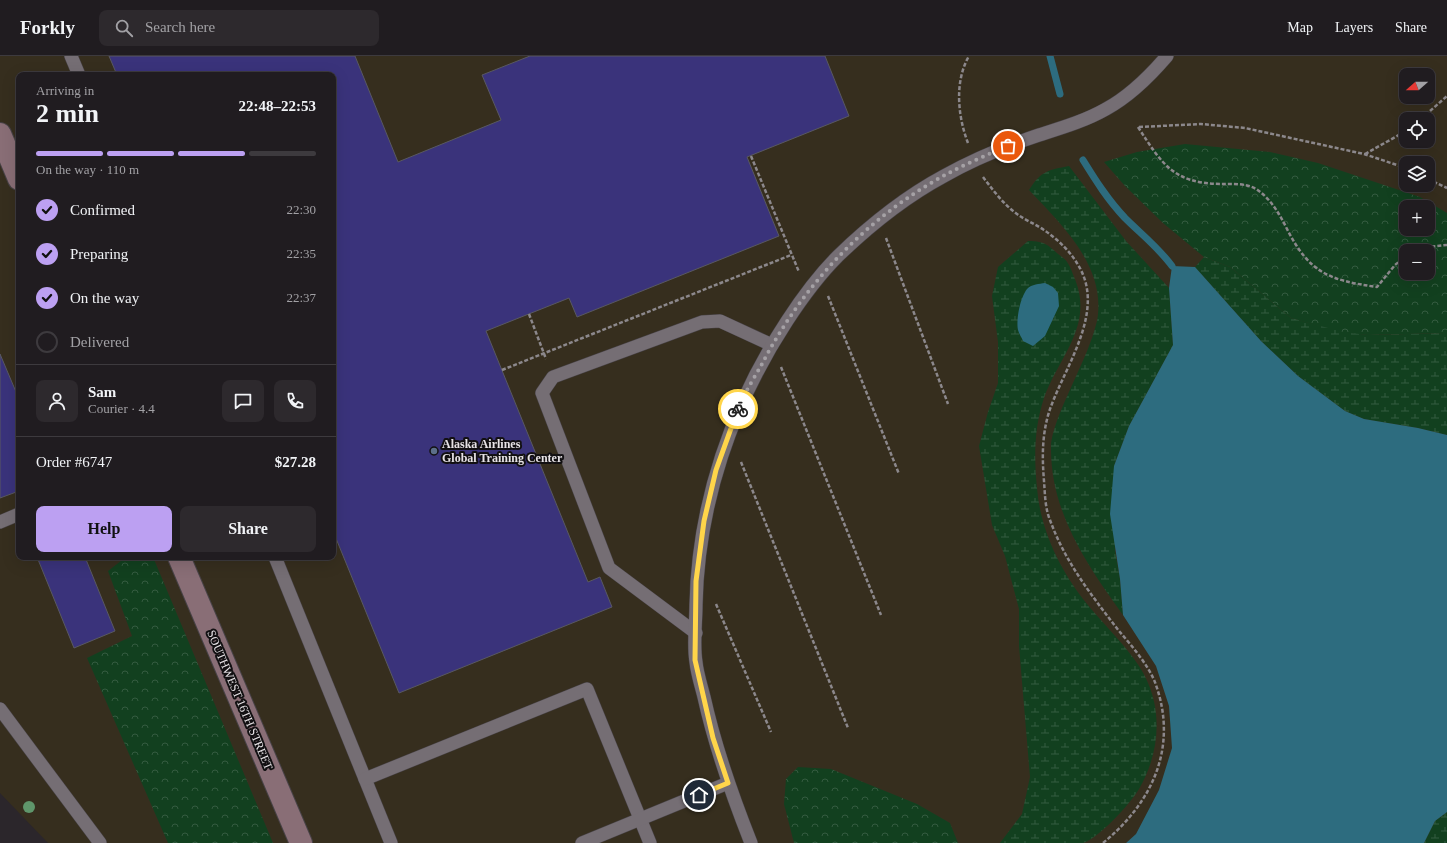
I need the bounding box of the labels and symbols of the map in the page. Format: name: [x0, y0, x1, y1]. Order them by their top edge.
north arrow: [1399, 68, 1435, 104]
pin: [991, 129, 1025, 163]
courier: [718, 389, 758, 429]
place label: Alaska Airlines Global Training Center: [442, 437, 563, 465]
marker: Alaska Airlines Global Training Center: [429, 446, 439, 456]
street label: SOUTHWEST 16TH STREET: [204, 628, 276, 773]
pin: [682, 778, 716, 812]

